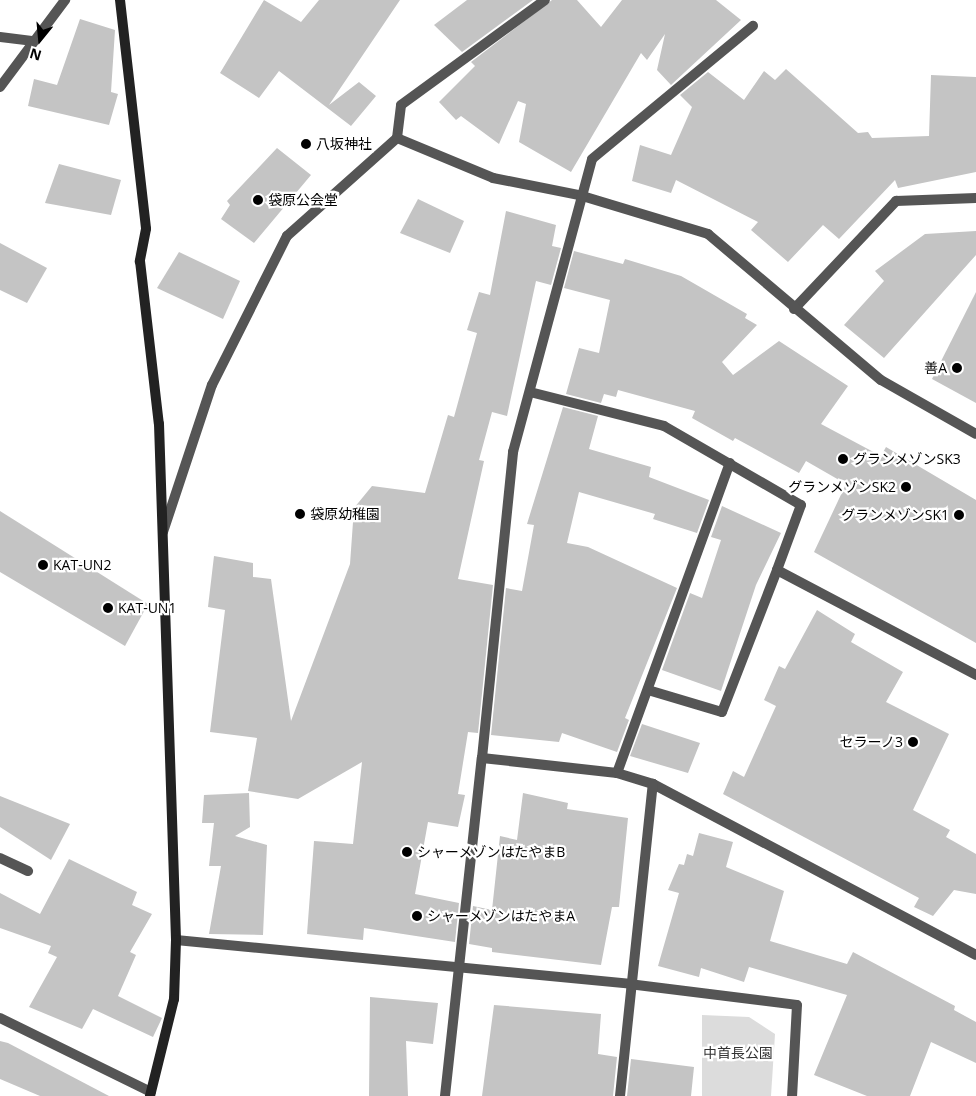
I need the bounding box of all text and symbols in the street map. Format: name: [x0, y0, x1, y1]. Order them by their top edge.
north arrow: [15, 15, 65, 65]
text: N: [27, 44, 44, 66]
place label: 八坂神社: [316, 136, 372, 152]
marker: 八坂神社: [300, 138, 312, 150]
place label: 袋原公会堂: [268, 192, 338, 208]
marker: 袋原公会堂: [252, 194, 264, 206]
place label: 善A: [924, 360, 947, 376]
marker: 善A: [951, 362, 963, 374]
place label: グランメゾンSK3: [853, 451, 961, 467]
marker: グランメゾンSK3: [837, 453, 849, 465]
place label: グランメゾンSK2: [788, 479, 896, 495]
marker: グランメゾンSK2: [900, 481, 912, 493]
place label: 袋原幼稚園: [310, 506, 380, 522]
place label: グランメゾンSK1: [841, 507, 949, 523]
marker: 袋原幼稚園: [294, 508, 306, 520]
marker: グランメゾンSK1: [953, 509, 965, 521]
place label: KAT-UN2: [53, 557, 111, 573]
marker: KAT-UN2: [37, 559, 49, 571]
place label: KAT-UN1: [118, 600, 176, 616]
marker: KAT-UN1: [102, 602, 114, 614]
place label: セラーノ3: [839, 734, 903, 750]
marker: セラーノ3: [907, 736, 919, 748]
place label: シャーメゾンはたやまB: [417, 844, 566, 860]
marker: シャーメゾンはたやまB: [401, 846, 413, 858]
place label: シャーメゾンはたやまA: [427, 908, 576, 924]
marker: シャーメゾンはたやまA: [411, 910, 423, 922]
park label: 中首長公園: [703, 1045, 773, 1061]

